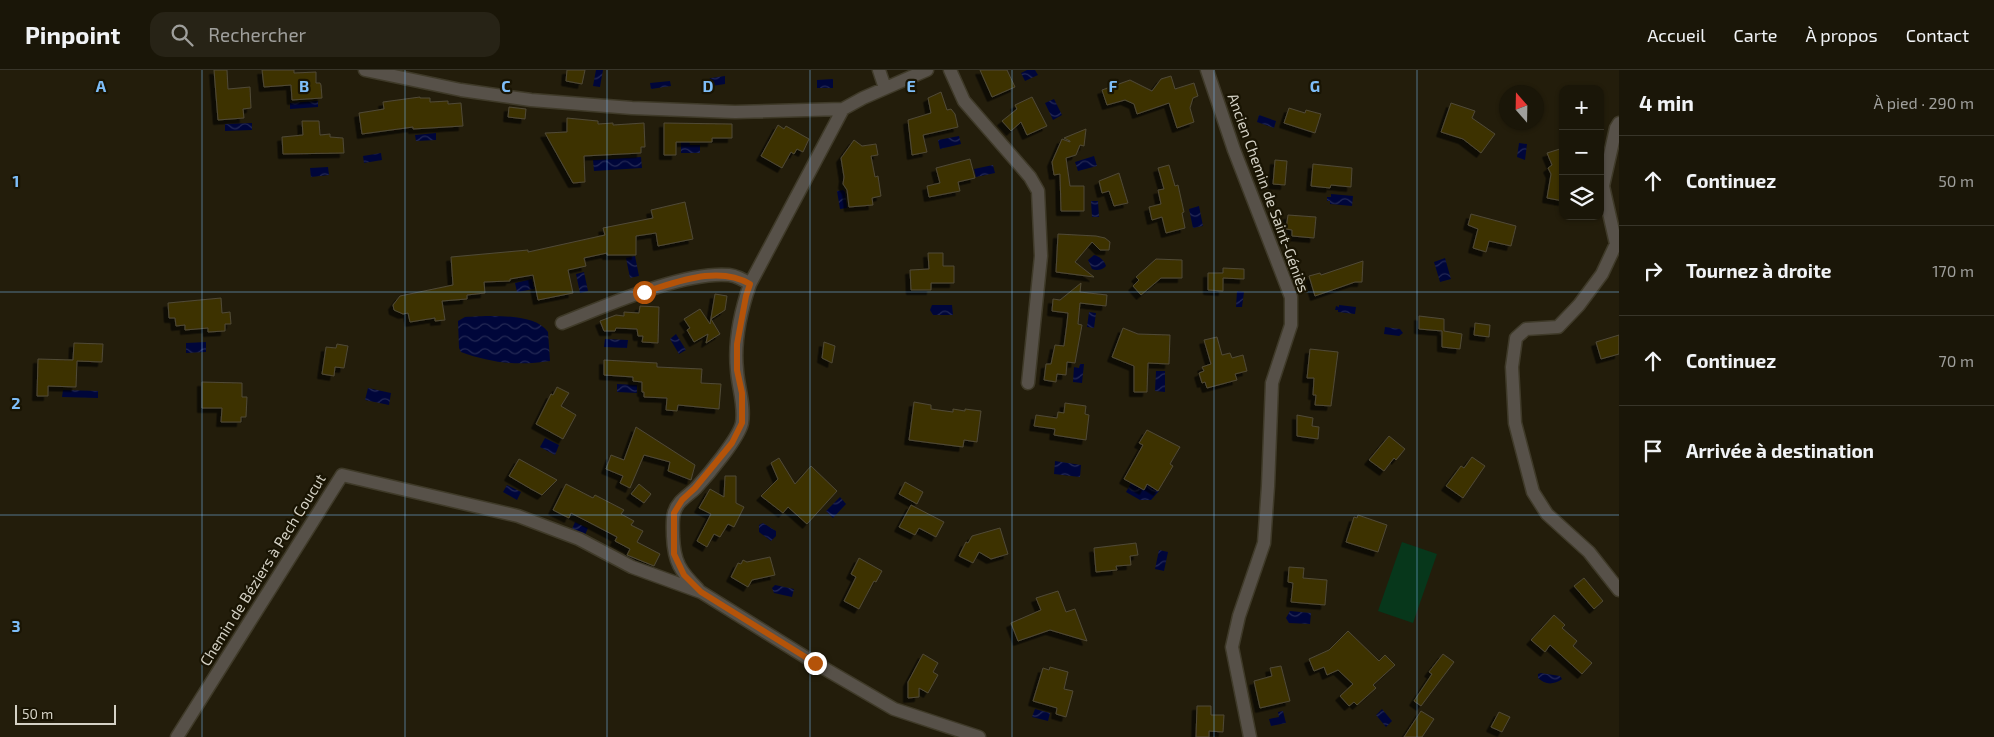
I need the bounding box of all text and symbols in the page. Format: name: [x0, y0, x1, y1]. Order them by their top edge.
search box: [150, 12, 500, 57]
text: Pinpoint: [25, 20, 120, 49]
icon: search: [168, 21, 196, 49]
text: Rechercher: [208, 23, 306, 46]
text: Accueil: [1647, 24, 1706, 46]
text: Carte: [1734, 24, 1777, 46]
text: À propos: [1805, 24, 1878, 46]
text: Contact: [1906, 24, 1969, 46]
text: A: [96, 76, 107, 95]
text: B: [299, 76, 309, 95]
text: C: [501, 76, 511, 95]
text: D: [703, 76, 714, 95]
text: E: [906, 76, 916, 95]
text: F: [1109, 76, 1118, 95]
text: G: [1310, 76, 1320, 95]
north arrow: [1499, 85, 1544, 130]
map controls: [1559, 85, 1604, 220]
button: +: [1559, 85, 1604, 130]
text: 4 min: [1639, 90, 1694, 115]
street label: Ancien Chemin de Saint-Géniès: [1224, 91, 1313, 295]
text: À pied · 290 m: [1874, 93, 1974, 112]
button: −: [1559, 130, 1604, 175]
icon: ahead: [1639, 167, 1667, 195]
text: Continuez: [1686, 169, 1776, 192]
text: 1: [13, 171, 19, 190]
text: 50 m: [1938, 171, 1974, 190]
button: layers: [1559, 175, 1604, 220]
icon: right: [1639, 257, 1667, 285]
text: Tournez à droite: [1686, 259, 1832, 282]
text: 170 m: [1932, 261, 1974, 280]
route start: [633, 281, 656, 304]
icon: ahead: [1639, 347, 1667, 375]
text: Continuez: [1686, 349, 1776, 372]
text: 70 m: [1939, 351, 1974, 370]
text: 2: [11, 393, 21, 412]
icon: arrive: [1639, 437, 1667, 465]
text: Arrivée à destination: [1686, 439, 1874, 462]
street label: Chemin de Béziers à Pech Coucut: [195, 470, 329, 669]
text: 3: [11, 616, 21, 635]
route end: [804, 652, 827, 675]
scale bar: [15, 702, 116, 725]
text: 50 m: [22, 705, 53, 722]

